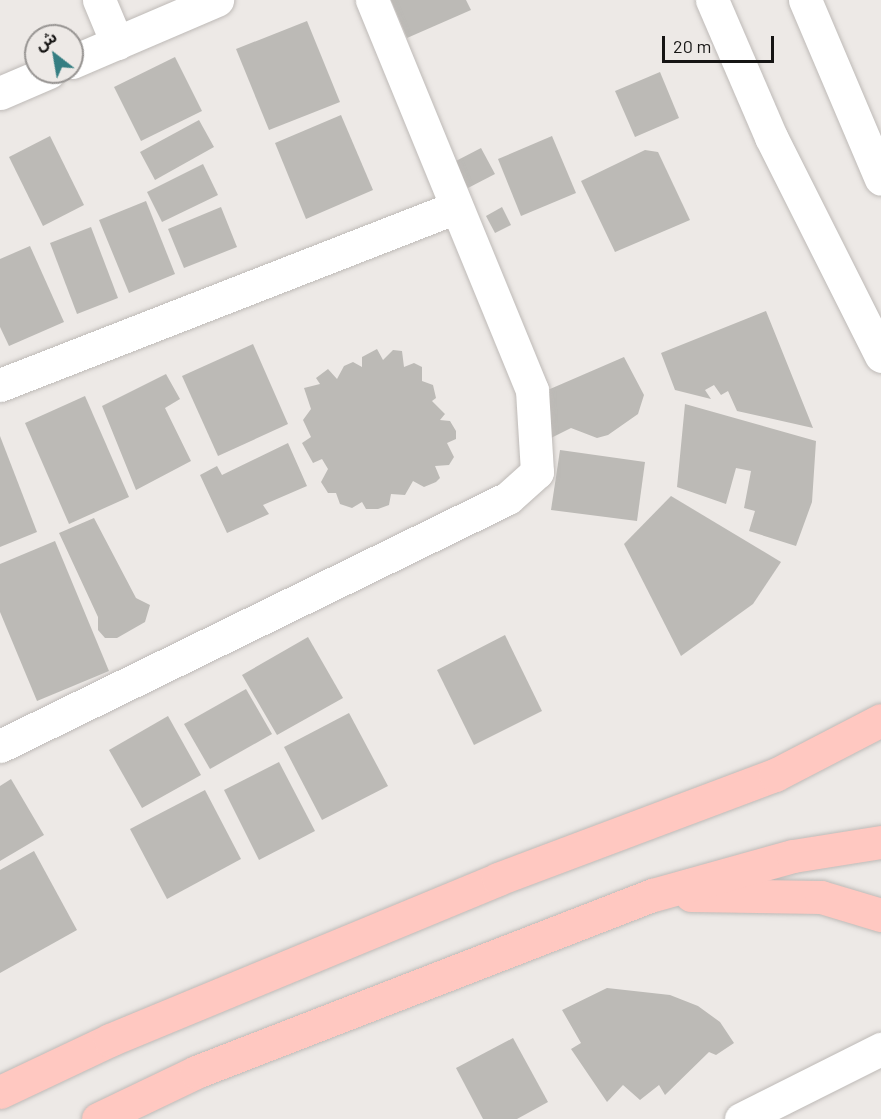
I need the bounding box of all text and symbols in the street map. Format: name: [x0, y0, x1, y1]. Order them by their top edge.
north arrow: [24, 24, 84, 84]
scale bar: [665, 24, 778, 62]
text: ش: [31, 26, 60, 54]
text: 20 m: [673, 35, 711, 57]

